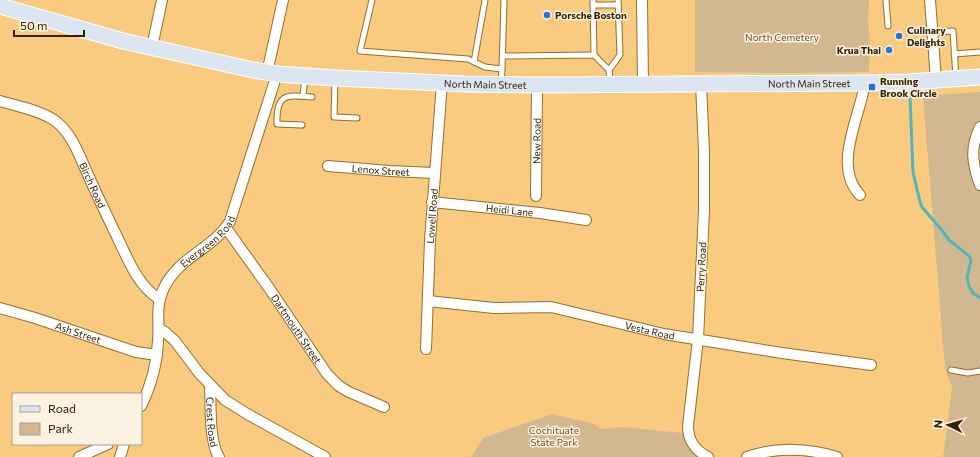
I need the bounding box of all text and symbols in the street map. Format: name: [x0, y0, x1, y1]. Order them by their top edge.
place label: Porsche Boston: [555, 9, 627, 21]
marker: Porsche Boston: [542, 10, 552, 20]
scale bar: [14, 12, 84, 38]
text: 50 m: [20, 18, 48, 32]
place label: Culinary Delights: [907, 24, 946, 48]
park label: North Cemetery: [745, 31, 819, 43]
marker: Culinary Delights: [894, 31, 904, 41]
place label: Krua Thai: [837, 44, 881, 56]
marker: Krua Thai: [884, 45, 894, 55]
place label: Running Brook Circle: [880, 75, 937, 99]
street label: North Main Street: [444, 77, 527, 91]
street label: North Main Street: [768, 77, 851, 90]
marker: Running Brook Circle: [867, 82, 877, 92]
street label: New Road: [530, 118, 543, 164]
street label: Birch Road: [77, 160, 108, 210]
street label: Lenox Street: [351, 162, 410, 178]
street label: Lowell Road: [424, 188, 440, 244]
street label: Heidi Lane: [485, 202, 534, 218]
street label: Evergreen Road: [178, 214, 237, 270]
street label: Perry Road: [694, 242, 708, 292]
street label: Dartmouth Street: [269, 292, 324, 366]
street label: Ash Street: [54, 319, 103, 346]
street label: Vesta Road: [624, 319, 676, 342]
legend: [12, 393, 142, 445]
street label: Crest Road: [204, 397, 220, 448]
text: Road: [48, 401, 76, 415]
north arrow: [928, 405, 968, 445]
text: N: [931, 419, 944, 429]
text: Park: [48, 421, 74, 435]
park label: Cochituate State Park: [529, 424, 579, 448]

